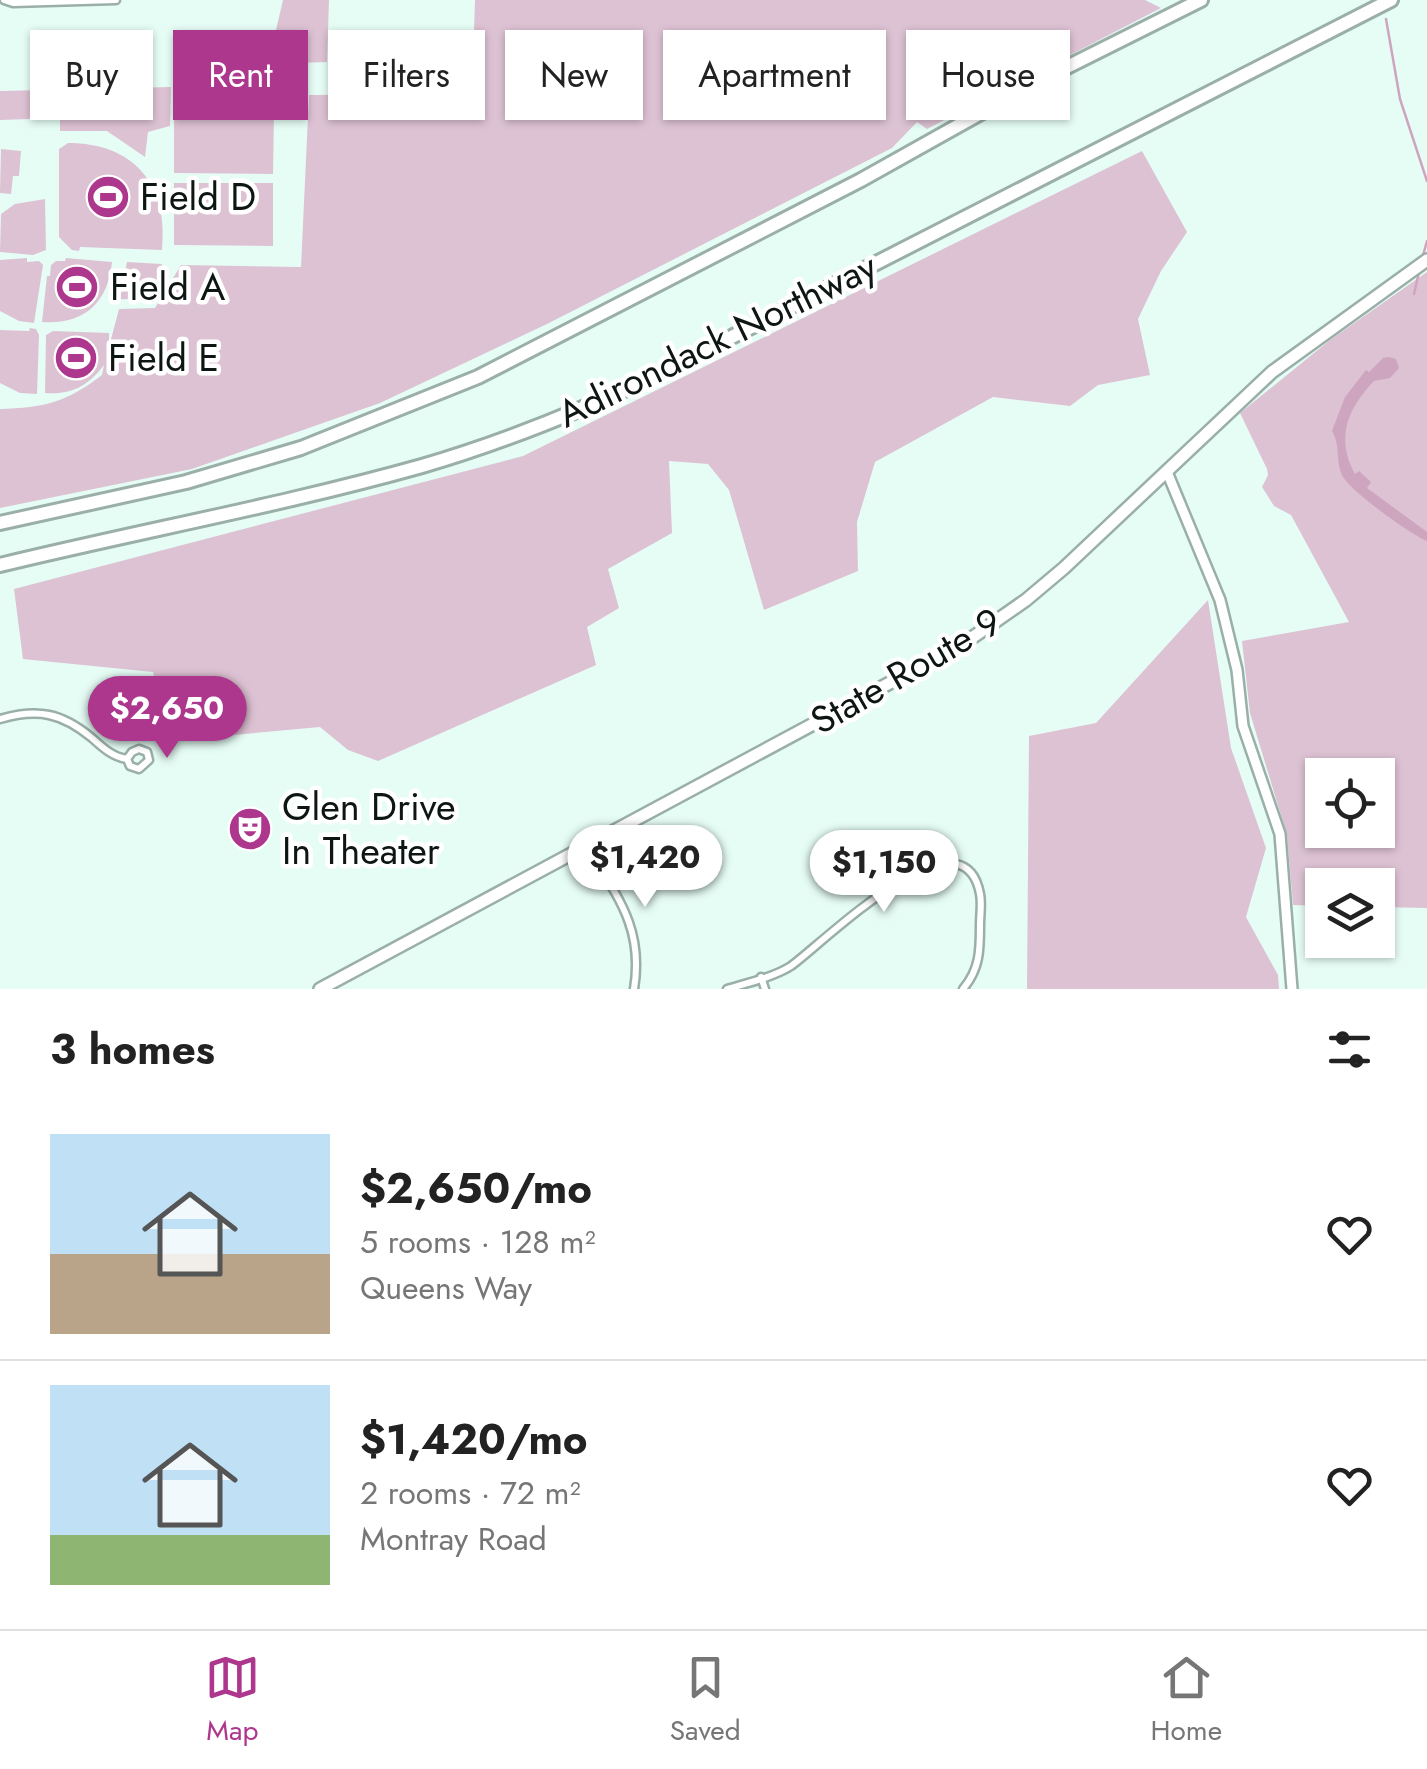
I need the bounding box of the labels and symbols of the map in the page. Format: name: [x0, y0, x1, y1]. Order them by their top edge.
place label: Field D: [140, 169, 256, 224]
sports icon: Field D: [85, 174, 131, 220]
street label: Adirondack Northway: [548, 238, 886, 441]
place label: Field A: [110, 259, 225, 314]
sports icon: Field A: [54, 264, 100, 310]
place label: Field E: [108, 330, 219, 385]
sports icon: Field E: [53, 335, 99, 381]
street label: State Route 9: [800, 594, 1011, 747]
pin: $2,650: [86, 676, 248, 761]
place label: Glen Drive In Theater: [282, 779, 456, 878]
theatre icon: Glen Drive In Theater: [227, 806, 273, 852]
pin: $1,420: [564, 825, 726, 910]
pin: $1,150: [803, 830, 965, 915]

